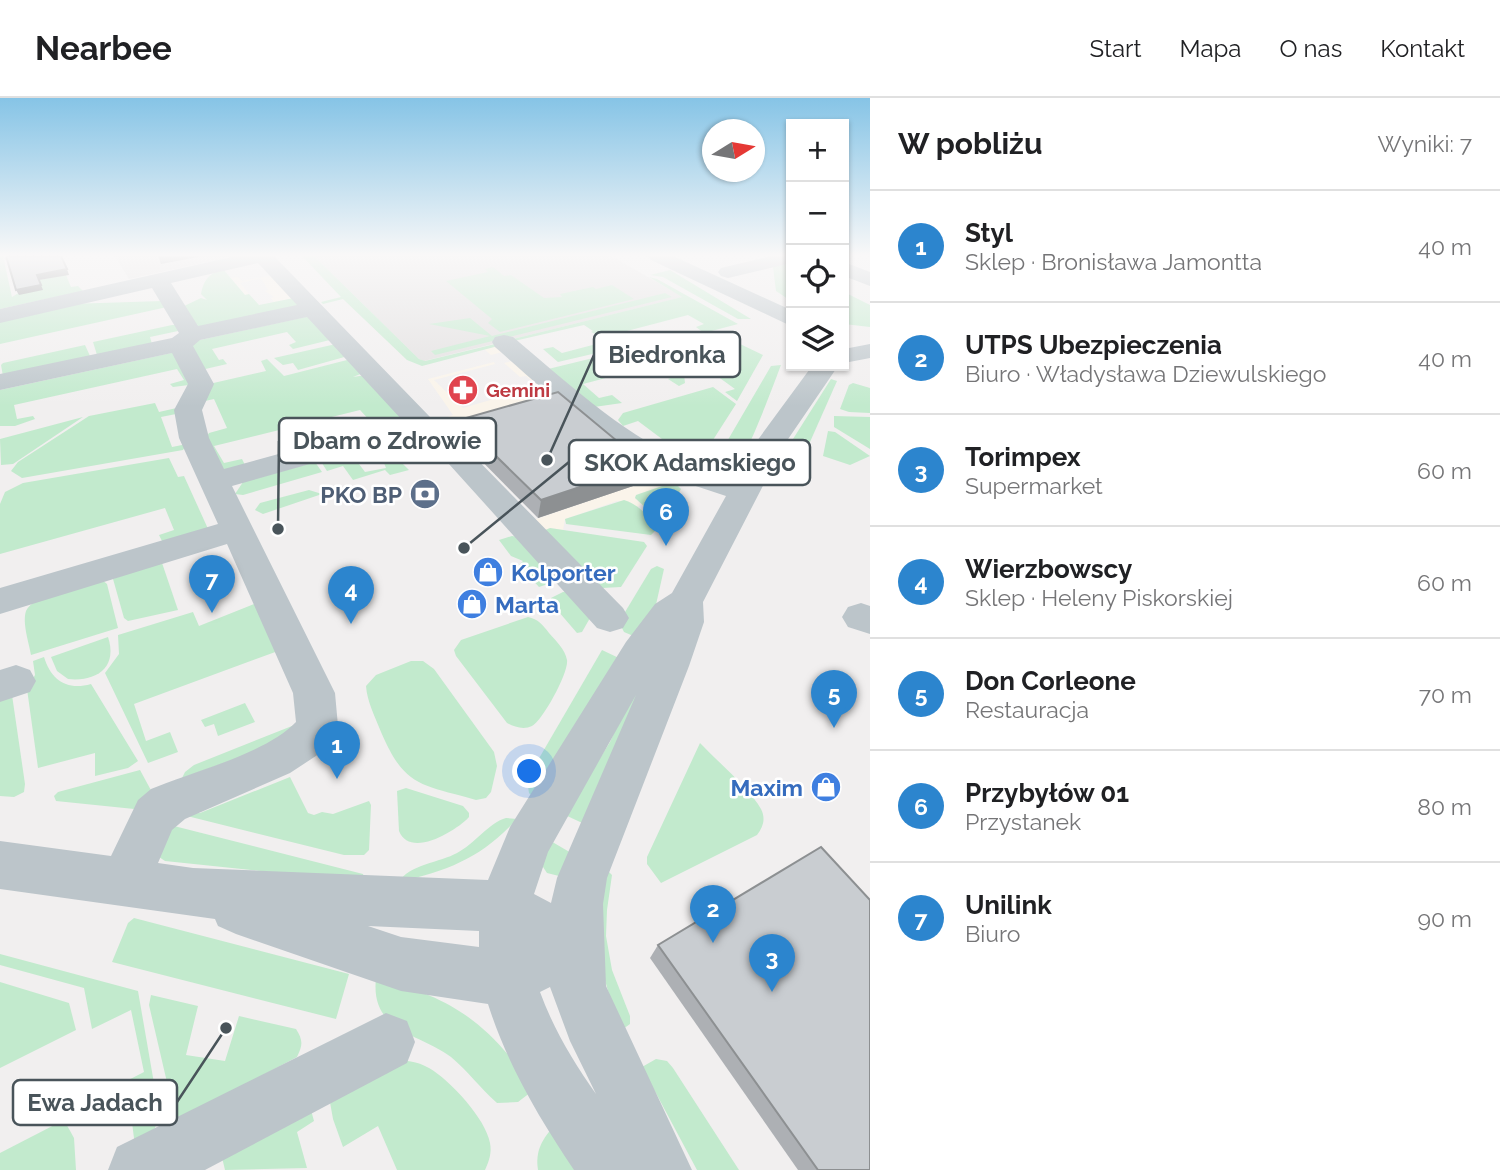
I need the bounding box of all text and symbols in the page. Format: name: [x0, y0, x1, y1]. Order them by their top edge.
text: Nearbee: [35, 29, 172, 68]
text: Start: [1090, 34, 1142, 63]
text: Mapa: [1180, 34, 1241, 63]
text: O nas: [1279, 34, 1342, 63]
text: Kontakt: [1380, 34, 1465, 63]
north arrow: [702, 119, 765, 182]
map controls: [786, 119, 849, 371]
button: +: [786, 119, 849, 182]
text: W pobliżu: [898, 126, 1042, 161]
text: Wyniki: 7: [1378, 130, 1472, 157]
button: −: [786, 182, 849, 245]
text: Styl: [965, 218, 1013, 248]
text: 1: [915, 233, 927, 260]
text: 40 m: [1418, 233, 1472, 260]
button: locate: [786, 245, 849, 308]
text: Sklep · Bronisława Jamontta: [965, 248, 1262, 275]
button: layers: [786, 308, 849, 371]
text: UTPS Ubezpieczenia: [965, 330, 1222, 360]
callout: Biedronka: [594, 332, 740, 377]
text: Biedronka: [608, 340, 726, 369]
text: 2: [915, 345, 927, 372]
text: 40 m: [1418, 345, 1472, 372]
text: Biuro · Władysława Dziewulskiego: [965, 360, 1327, 387]
pharmacy icon: Gemini: [446, 373, 480, 407]
place label: Gemini: [486, 379, 550, 401]
callout: Dbam o Zdrowie: [279, 418, 496, 463]
text: Dbam o Zdrowie: [293, 426, 481, 455]
callout: SKOK Adamskiego: [569, 440, 810, 485]
text: Torimpex: [965, 442, 1081, 472]
text: SKOK Adamskiego: [584, 448, 796, 477]
text: 3: [915, 457, 927, 484]
text: 60 m: [1417, 457, 1472, 484]
text: Supermarket: [965, 472, 1103, 499]
bank icon: PKO BP: [408, 477, 442, 511]
place label: PKO BP: [320, 481, 402, 508]
pin: 6: [643, 488, 689, 546]
text: Wierzbowscy: [965, 554, 1132, 584]
pin: 7: [189, 555, 235, 613]
shop icon: Kolporter: [471, 555, 505, 589]
place label: Kolporter: [511, 559, 616, 586]
pin: 4: [328, 566, 374, 624]
text: 4: [914, 569, 928, 596]
text: 60 m: [1417, 569, 1472, 596]
text: Sklep · Heleny Piskorskiej: [965, 584, 1233, 611]
shop icon: Marta: [455, 587, 489, 621]
place label: Marta: [495, 591, 559, 618]
text: Don Corleone: [965, 666, 1136, 696]
pin: 5: [811, 670, 857, 728]
text: 5: [915, 681, 927, 708]
text: 70 m: [1419, 681, 1472, 708]
text: Restauracja: [965, 696, 1089, 723]
pin: 1: [314, 721, 360, 779]
your location: [512, 754, 546, 788]
shop icon: Maxim: [809, 770, 843, 804]
place label: Maxim: [731, 774, 803, 801]
text: Przybyłów 01: [965, 778, 1129, 808]
text: 6: [914, 793, 928, 820]
text: 80 m: [1417, 793, 1472, 820]
text: Przystanek: [965, 808, 1081, 835]
pin: 2: [690, 885, 736, 943]
text: Unilink: [965, 890, 1052, 920]
text: 7: [915, 905, 927, 932]
text: 90 m: [1417, 905, 1472, 932]
text: Biuro: [965, 920, 1020, 947]
pin: 3: [749, 934, 795, 992]
callout: Ewa Jadach: [13, 1080, 177, 1125]
text: Ewa Jadach: [27, 1088, 163, 1117]

